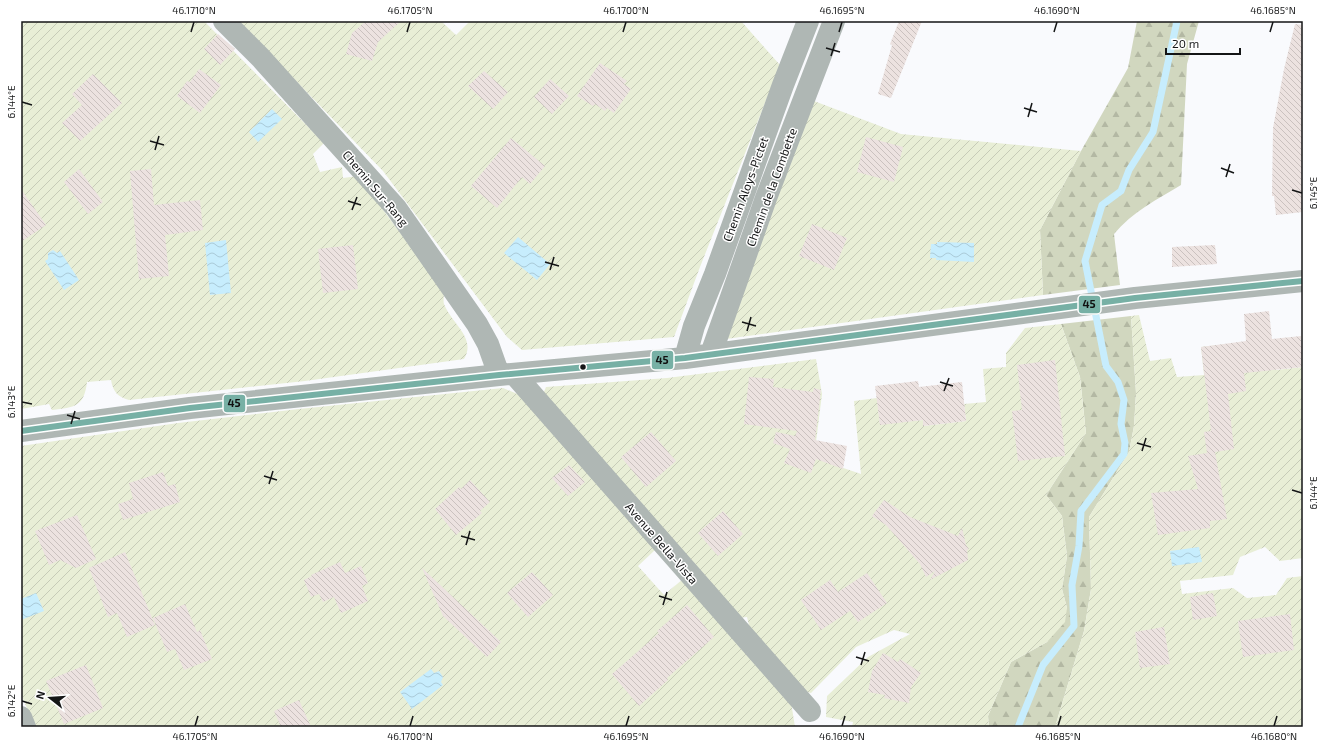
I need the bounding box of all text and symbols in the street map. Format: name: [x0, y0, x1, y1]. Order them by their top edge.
text: 46.1710°N: [172, 4, 216, 16]
text: 46.1705°N: [388, 4, 432, 16]
text: 46.1700°N: [603, 4, 649, 16]
text: 46.1695°N: [819, 4, 865, 16]
text: 46.1690°N: [1034, 4, 1080, 16]
text: 46.1685°N: [1250, 4, 1296, 16]
scale bar: [1166, 30, 1240, 56]
text: 20 m: [1172, 36, 1199, 50]
text: 6.144°E: [5, 85, 17, 119]
street label: Chemin de la Combette: [743, 126, 799, 248]
street label: Chemin Aloys-Pictet: [720, 134, 771, 243]
street label: Chemin Sur-Rang: [340, 147, 412, 229]
text: 6.145°E: [1307, 176, 1319, 209]
line badge: 45: [1078, 295, 1101, 314]
text: 45: [1082, 297, 1096, 310]
line badge: 45: [651, 350, 674, 370]
text: 45: [655, 353, 669, 366]
unlabelled marker: [578, 362, 588, 372]
text: 6.143°E: [5, 385, 17, 418]
line badge: 45: [223, 394, 246, 413]
text: 45: [227, 396, 241, 409]
text: 6.144°E: [1307, 476, 1319, 510]
street label: Avenue Bella-Vista: [623, 499, 701, 587]
north arrow: [30, 678, 70, 718]
text: 6.142°E: [5, 684, 17, 717]
text: N: [33, 689, 47, 701]
text: 46.1705°N: [173, 730, 217, 742]
text: 46.1700°N: [387, 730, 433, 742]
text: 46.1695°N: [603, 730, 649, 742]
text: 46.1690°N: [819, 730, 865, 742]
text: 46.1685°N: [1035, 730, 1081, 742]
text: 46.1680°N: [1251, 730, 1297, 742]

